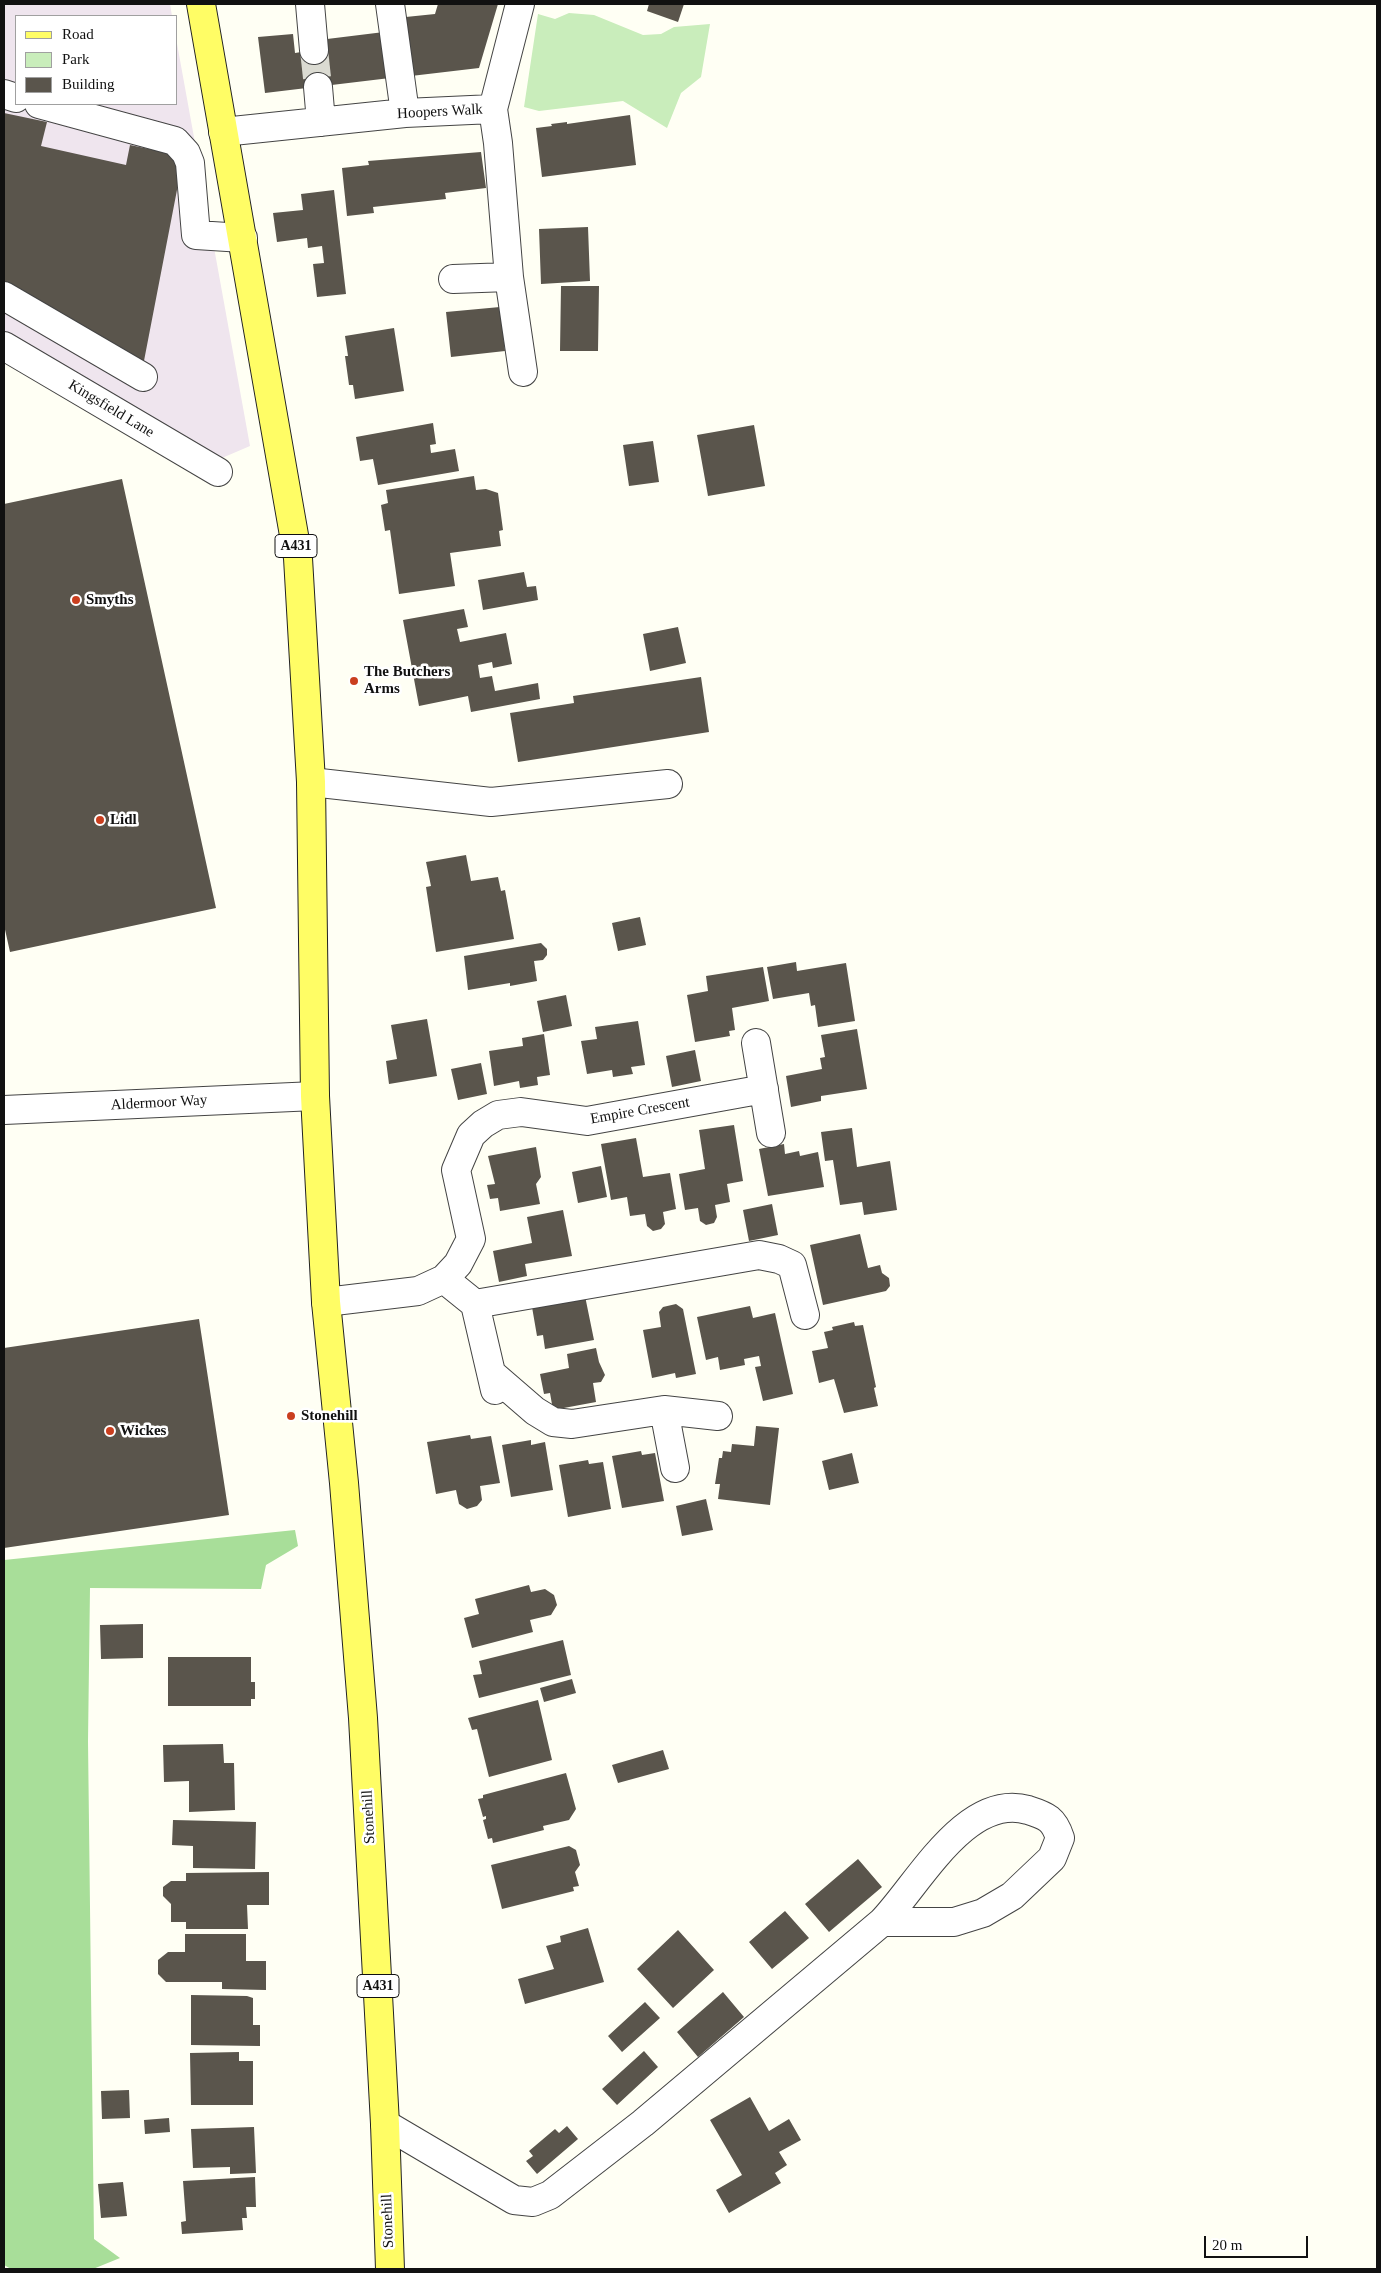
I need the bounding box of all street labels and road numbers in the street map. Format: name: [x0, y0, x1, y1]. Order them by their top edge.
street label: Hoopers Walk: [397, 101, 483, 123]
street label: Kingsfield Lane: [65, 376, 157, 442]
road number: A431: [275, 534, 317, 558]
street label: Aldermoor Way: [110, 1091, 208, 1115]
street label: Empire Crescent: [589, 1093, 691, 1129]
street label: Stonehill: [359, 1789, 379, 1845]
road number: A431: [357, 1974, 399, 1998]
street label: Stonehill: [378, 2194, 398, 2248]

